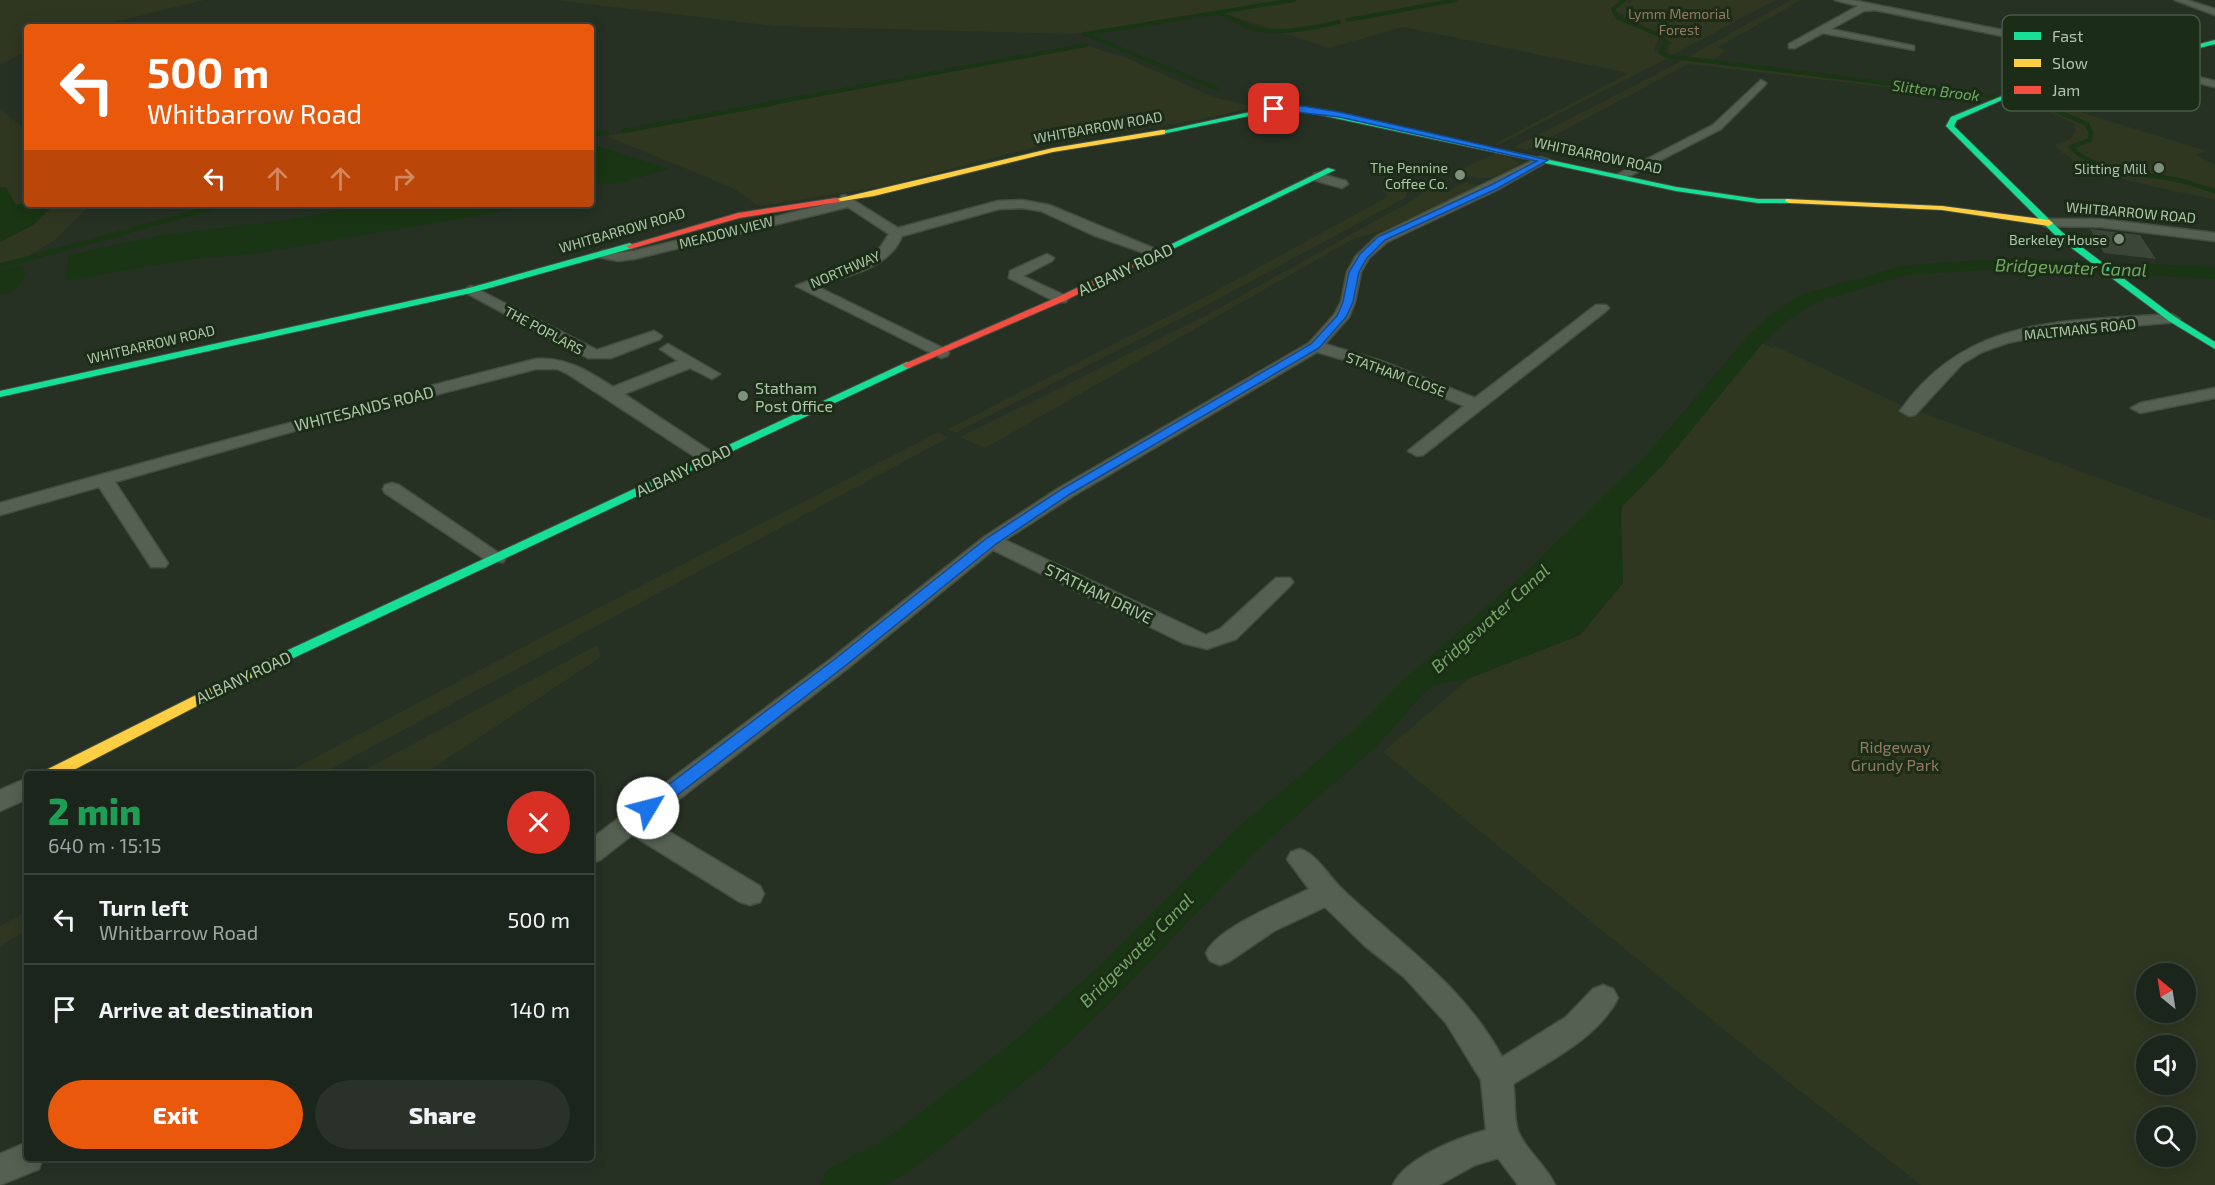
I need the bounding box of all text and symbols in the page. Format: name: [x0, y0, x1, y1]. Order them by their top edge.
park label: Lymm Memorial Forest: [1628, 5, 1731, 38]
legend: [2002, 15, 2200, 111]
text: Fast: [2052, 26, 2083, 45]
text: 500 m: [147, 46, 269, 96]
icon: left: [48, 48, 126, 126]
text: Slow: [2052, 53, 2088, 72]
water label: Slitten Brook: [1891, 76, 1981, 104]
text: Jam: [2052, 80, 2080, 99]
pin: [1248, 83, 1299, 134]
icon: arrive: [1257, 92, 1290, 125]
text: Whitbarrow Road: [147, 97, 362, 129]
street label: WHITBARROW ROAD: [1032, 107, 1164, 147]
street label: WHITBARROW ROAD: [1532, 133, 1664, 177]
place label: The Pennine Coffee Co.: [1370, 159, 1448, 192]
place label: Slitting Mill: [2074, 160, 2148, 177]
marker: Slitting Mill: [2152, 161, 2166, 175]
icon: left: [198, 162, 231, 195]
icon: ahead: [261, 162, 294, 195]
icon: ahead: [324, 162, 357, 195]
icon: right: [387, 162, 420, 195]
marker: The Pennine Coffee Co.: [1453, 168, 1467, 182]
street label: WHITBARROW ROAD: [2065, 198, 2197, 226]
street label: WHITBARROW ROAD: [557, 204, 687, 256]
street label: MEADOW VIEW: [677, 212, 775, 252]
place label: Berkeley House: [2009, 231, 2107, 248]
marker: Berkeley House: [2112, 232, 2126, 246]
street label: ALBANY ROAD: [1074, 239, 1176, 299]
street label: NORTHWAY: [808, 247, 882, 291]
water label: Bridgewater Canal: [1994, 253, 2148, 281]
street label: THE POPLARS: [502, 302, 586, 358]
street label: MALTMANS ROAD: [2023, 315, 2137, 343]
street label: WHITBARROW ROAD: [85, 321, 217, 367]
street label: STATHAM CLOSE: [1344, 348, 1448, 400]
place label: Statham Post Office: [755, 378, 833, 415]
street label: WHITESANDS ROAD: [292, 382, 436, 434]
marker: Statham Post Office: [736, 389, 750, 403]
street label: ALBANY ROAD: [632, 440, 734, 500]
street label: STATHAM DRIVE: [1042, 559, 1156, 627]
water label: Bridgewater Canal: [1426, 559, 1554, 677]
street label: ALBANY ROAD: [192, 647, 294, 707]
park label: Ridgeway Grundy Park: [1851, 737, 1939, 774]
position arrow: [616, 776, 680, 840]
text: 2 min: [48, 789, 141, 832]
button: close: [507, 791, 570, 854]
text: 640 m · 15:15: [48, 833, 162, 857]
water label: Bridgewater Canal: [1074, 888, 1198, 1012]
text: Turn left: [99, 894, 188, 920]
icon: left: [48, 903, 81, 936]
text: 500 m: [507, 906, 570, 932]
text: Whitbarrow Road: [99, 920, 258, 944]
north arrow: [2136, 963, 2196, 1023]
map controls: [2136, 963, 2196, 1167]
icon: arrive: [48, 993, 81, 1026]
text: Arrive at destination: [99, 996, 313, 1022]
text: 140 m: [510, 996, 570, 1022]
button: sound: [2136, 1035, 2196, 1095]
button: Exit: [48, 1080, 303, 1149]
button: Share: [315, 1080, 570, 1149]
button: search: [2136, 1107, 2196, 1167]

